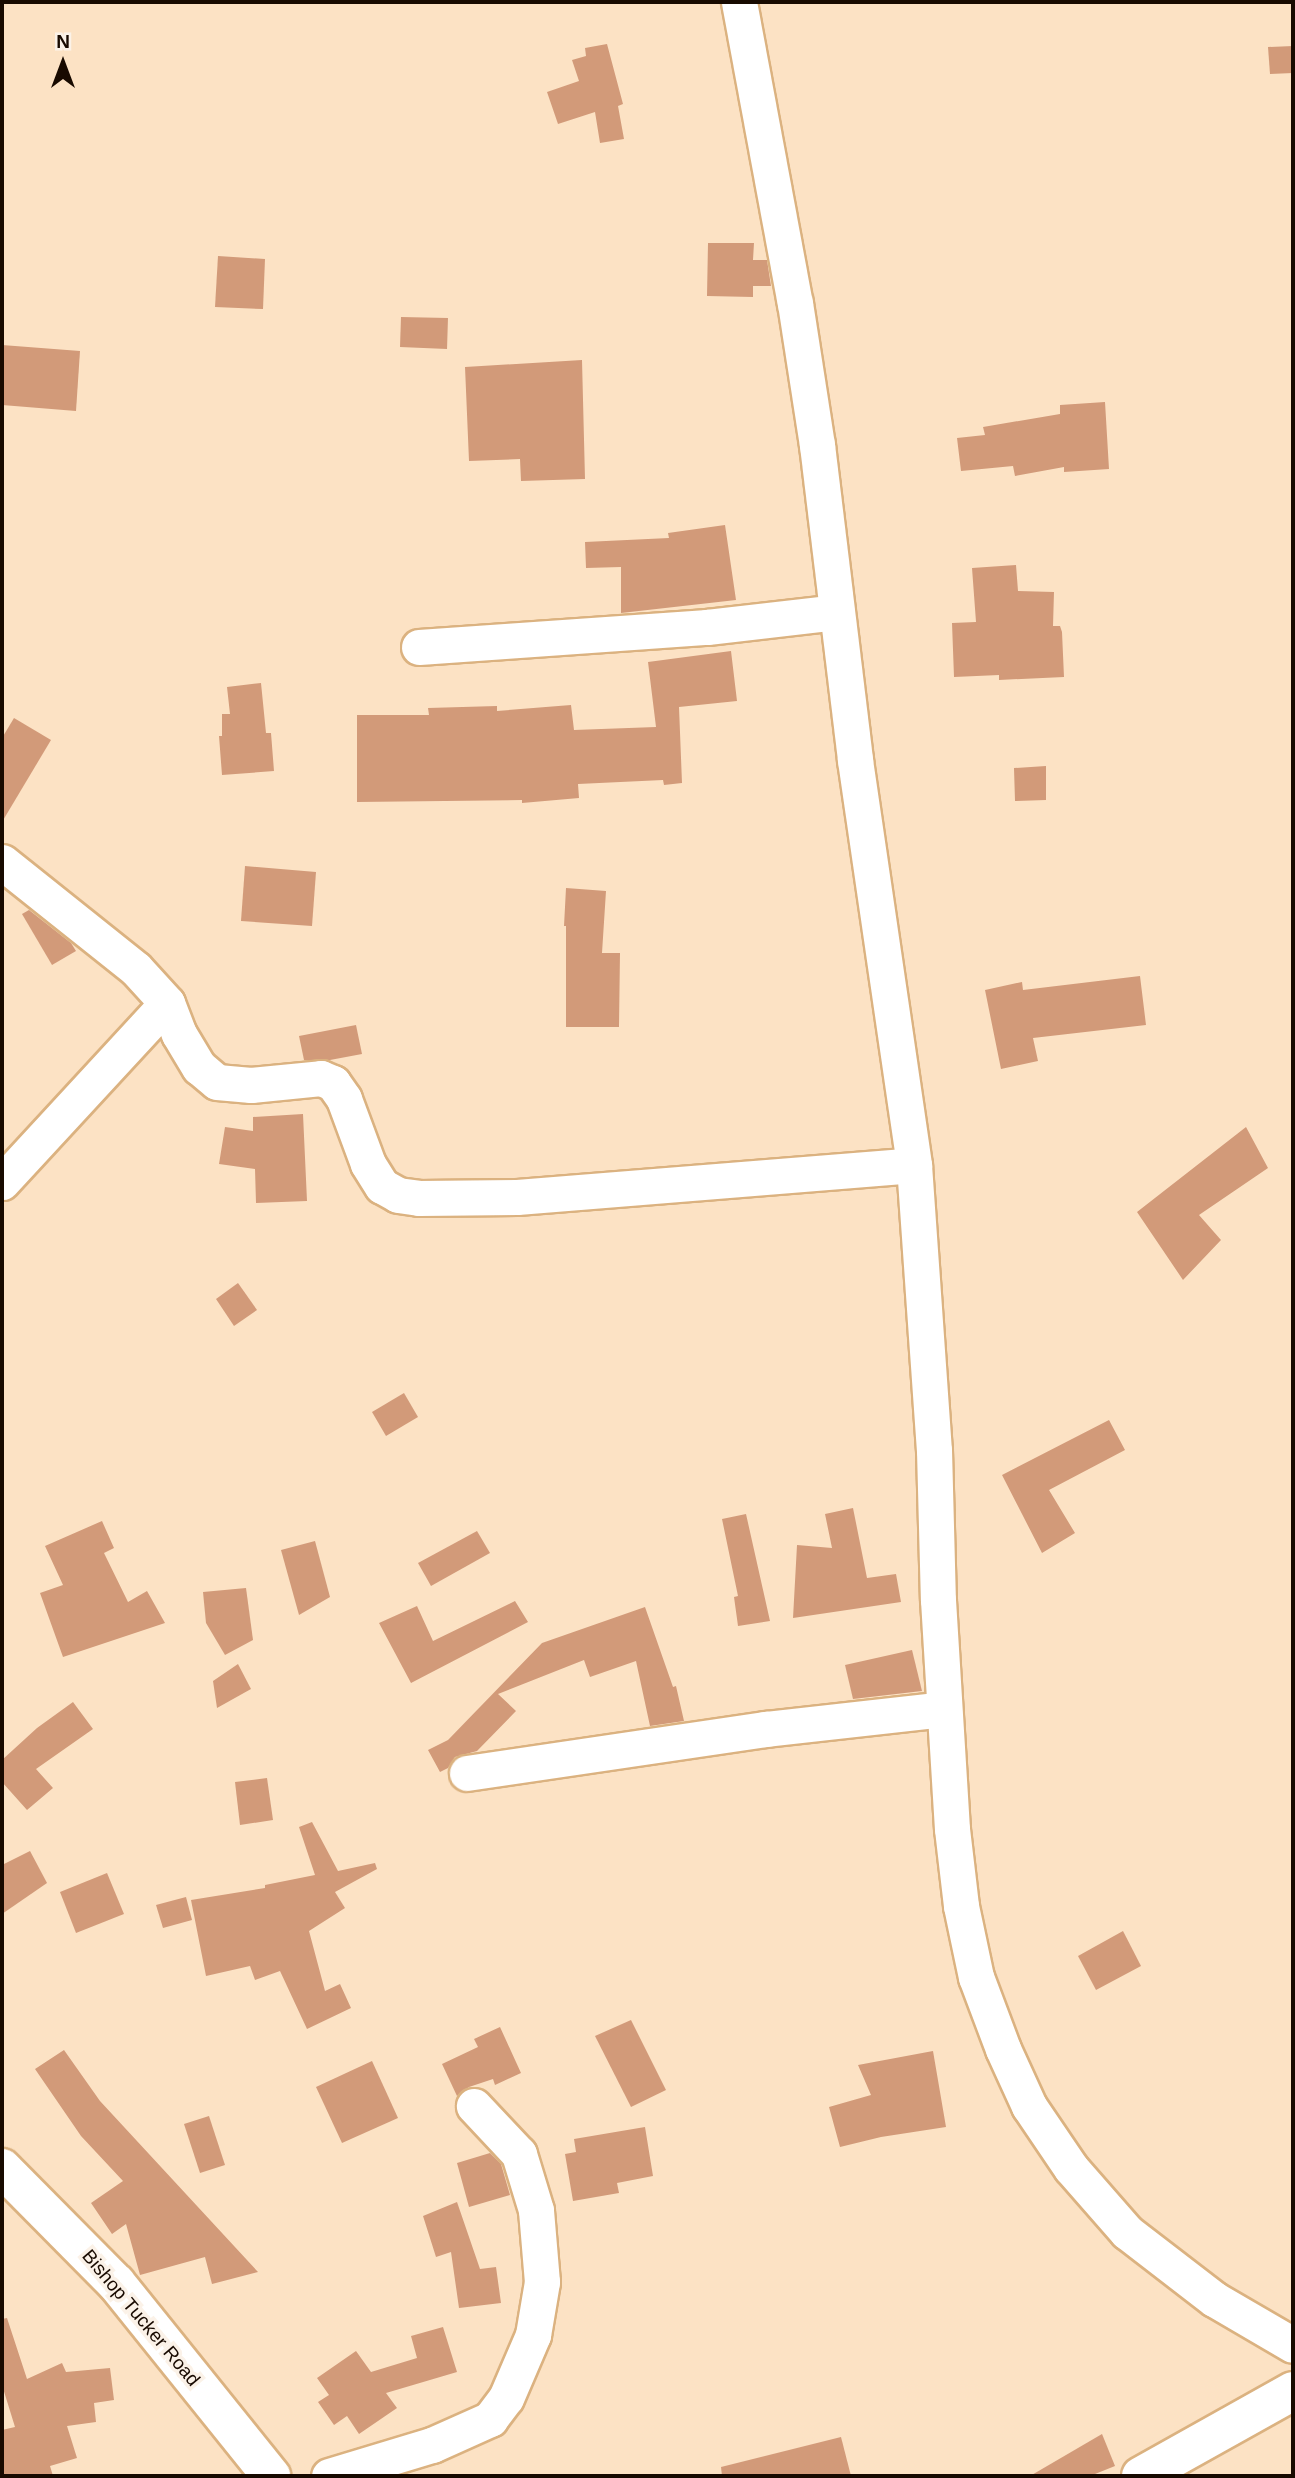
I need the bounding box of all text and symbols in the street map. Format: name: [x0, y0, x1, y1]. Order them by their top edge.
north arrow: [28, 28, 98, 98]
text: N: [56, 31, 70, 52]
street label: Bishop Tucker Road: [77, 2245, 205, 2391]

